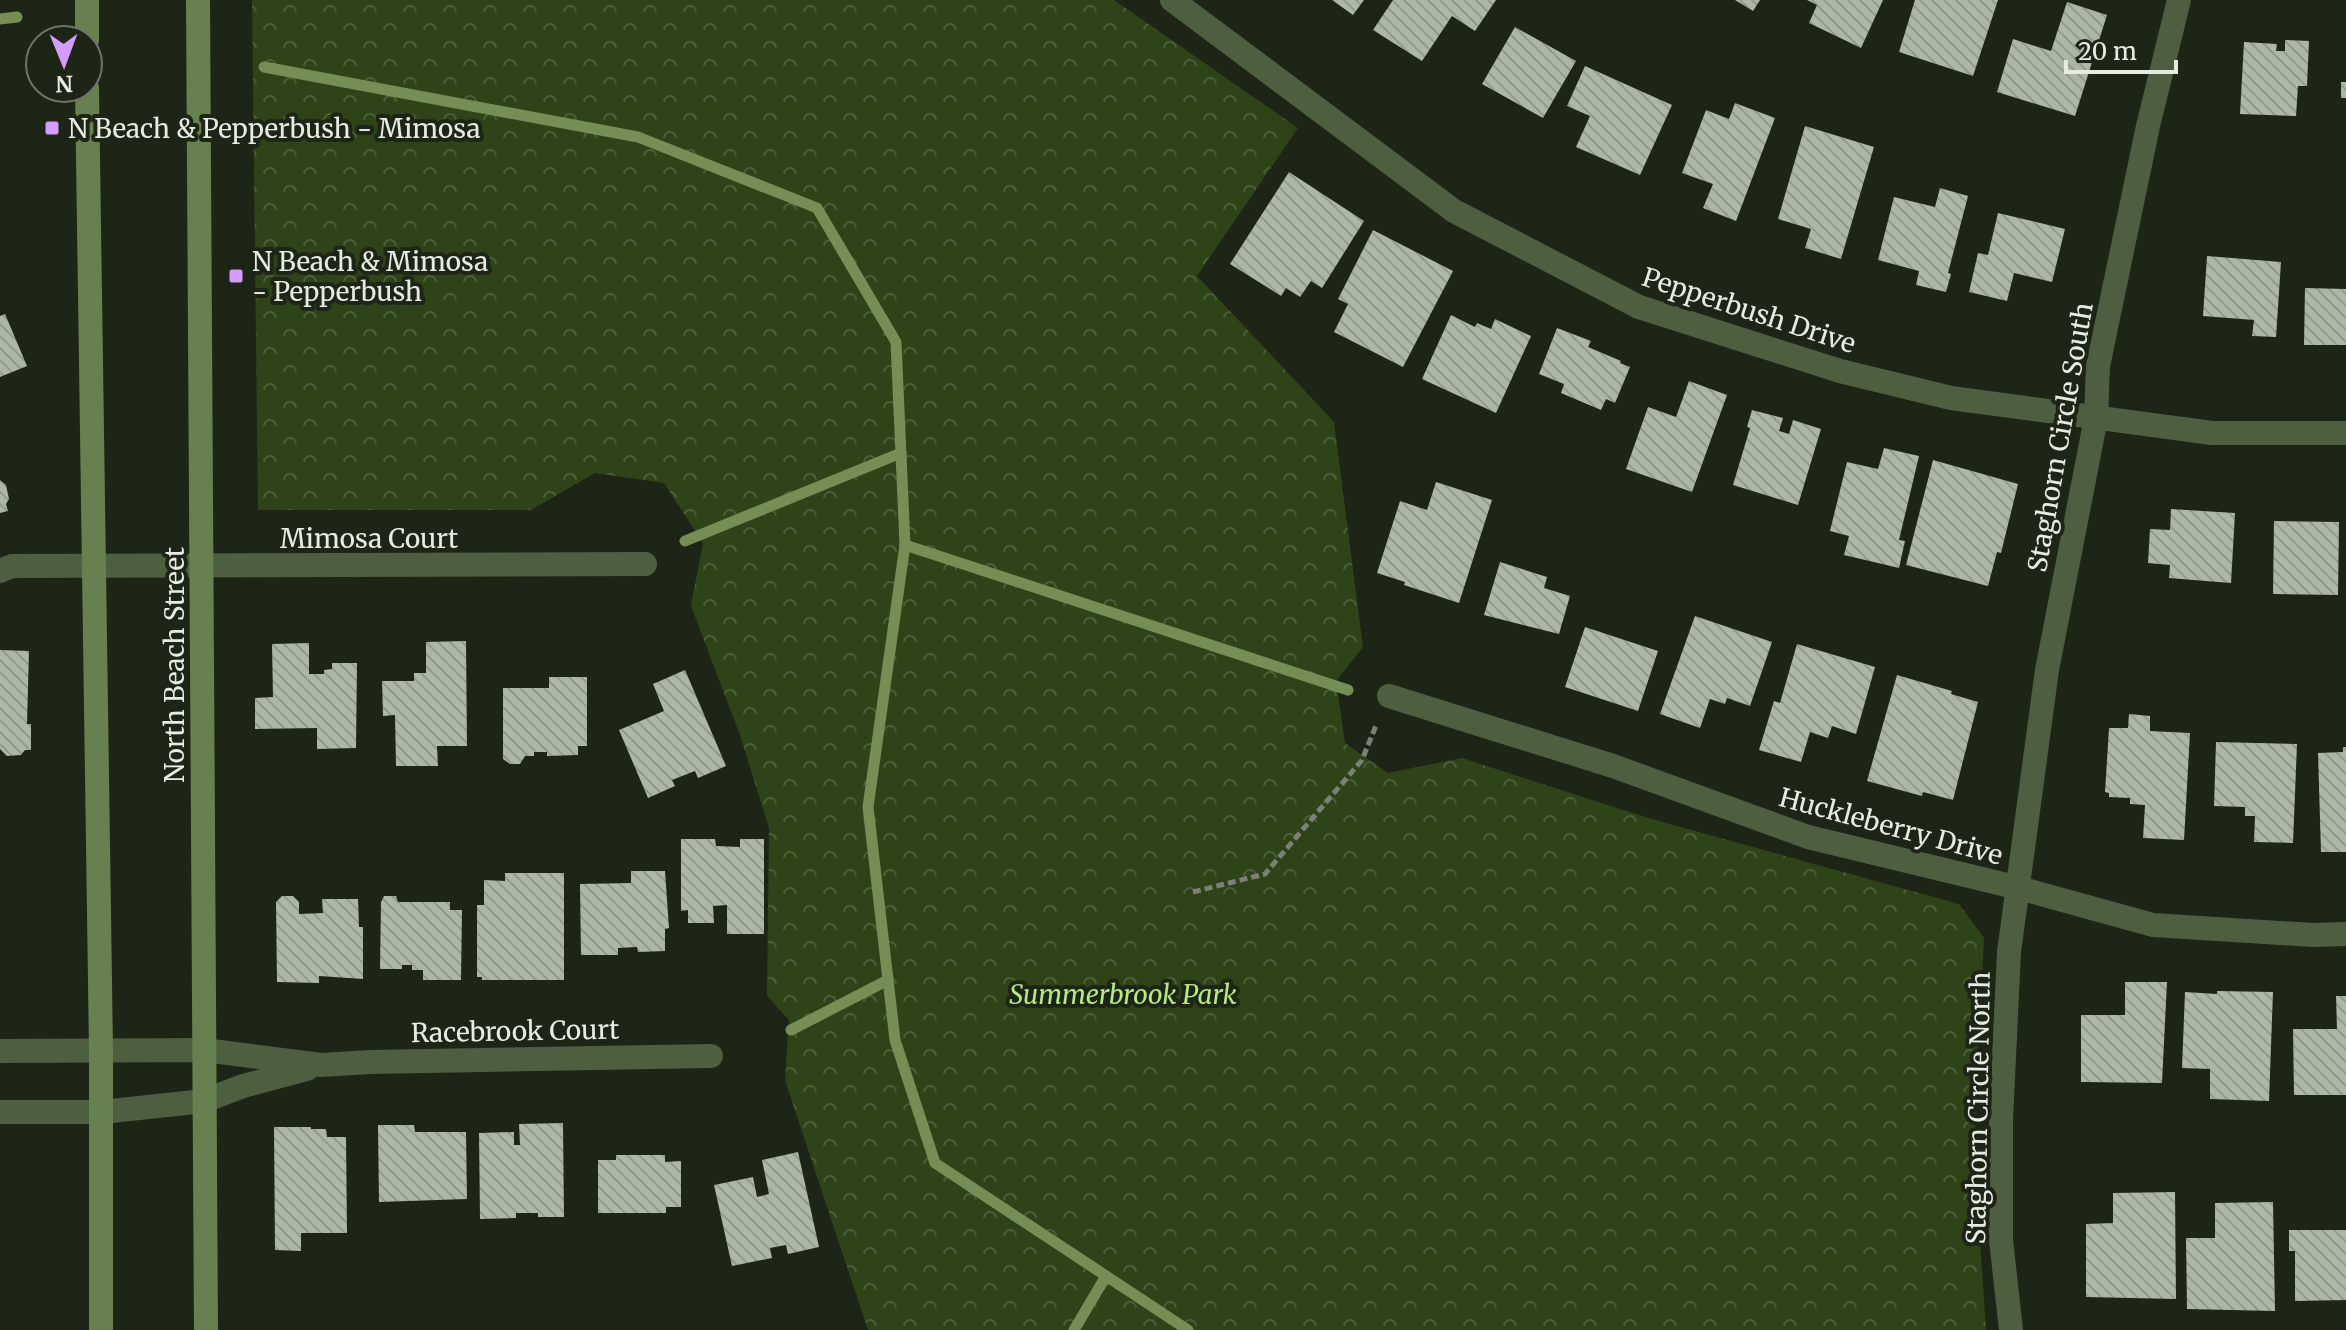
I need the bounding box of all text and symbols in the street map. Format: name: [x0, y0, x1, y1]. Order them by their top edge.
north arrow: [24, 24, 104, 104]
scale bar: [2066, 24, 2176, 74]
text: 20 m: [2078, 36, 2137, 67]
text: N: [55, 70, 73, 98]
place label: N Beach & Pepperbush - Mimosa: [68, 112, 480, 145]
marker: N Beach & Pepperbush - Mimosa: [43, 119, 61, 137]
place label: N Beach & Mimosa - Pepperbush: [252, 245, 488, 308]
street label: Pepperbush Drive: [1638, 260, 1860, 360]
marker: N Beach & Mimosa - Pepperbush: [227, 267, 245, 285]
street label: Staghorn Circle South: [2020, 300, 2100, 574]
street label: Mimosa Court: [280, 522, 458, 555]
street label: North Beach Street: [158, 547, 191, 783]
street label: Huckleberry Drive: [1776, 780, 2006, 872]
street label: Staghorn Circle North: [1959, 971, 1997, 1245]
park label: Summerbrook Park: [1009, 978, 1237, 1011]
street label: Racebrook Court: [411, 1013, 619, 1049]

